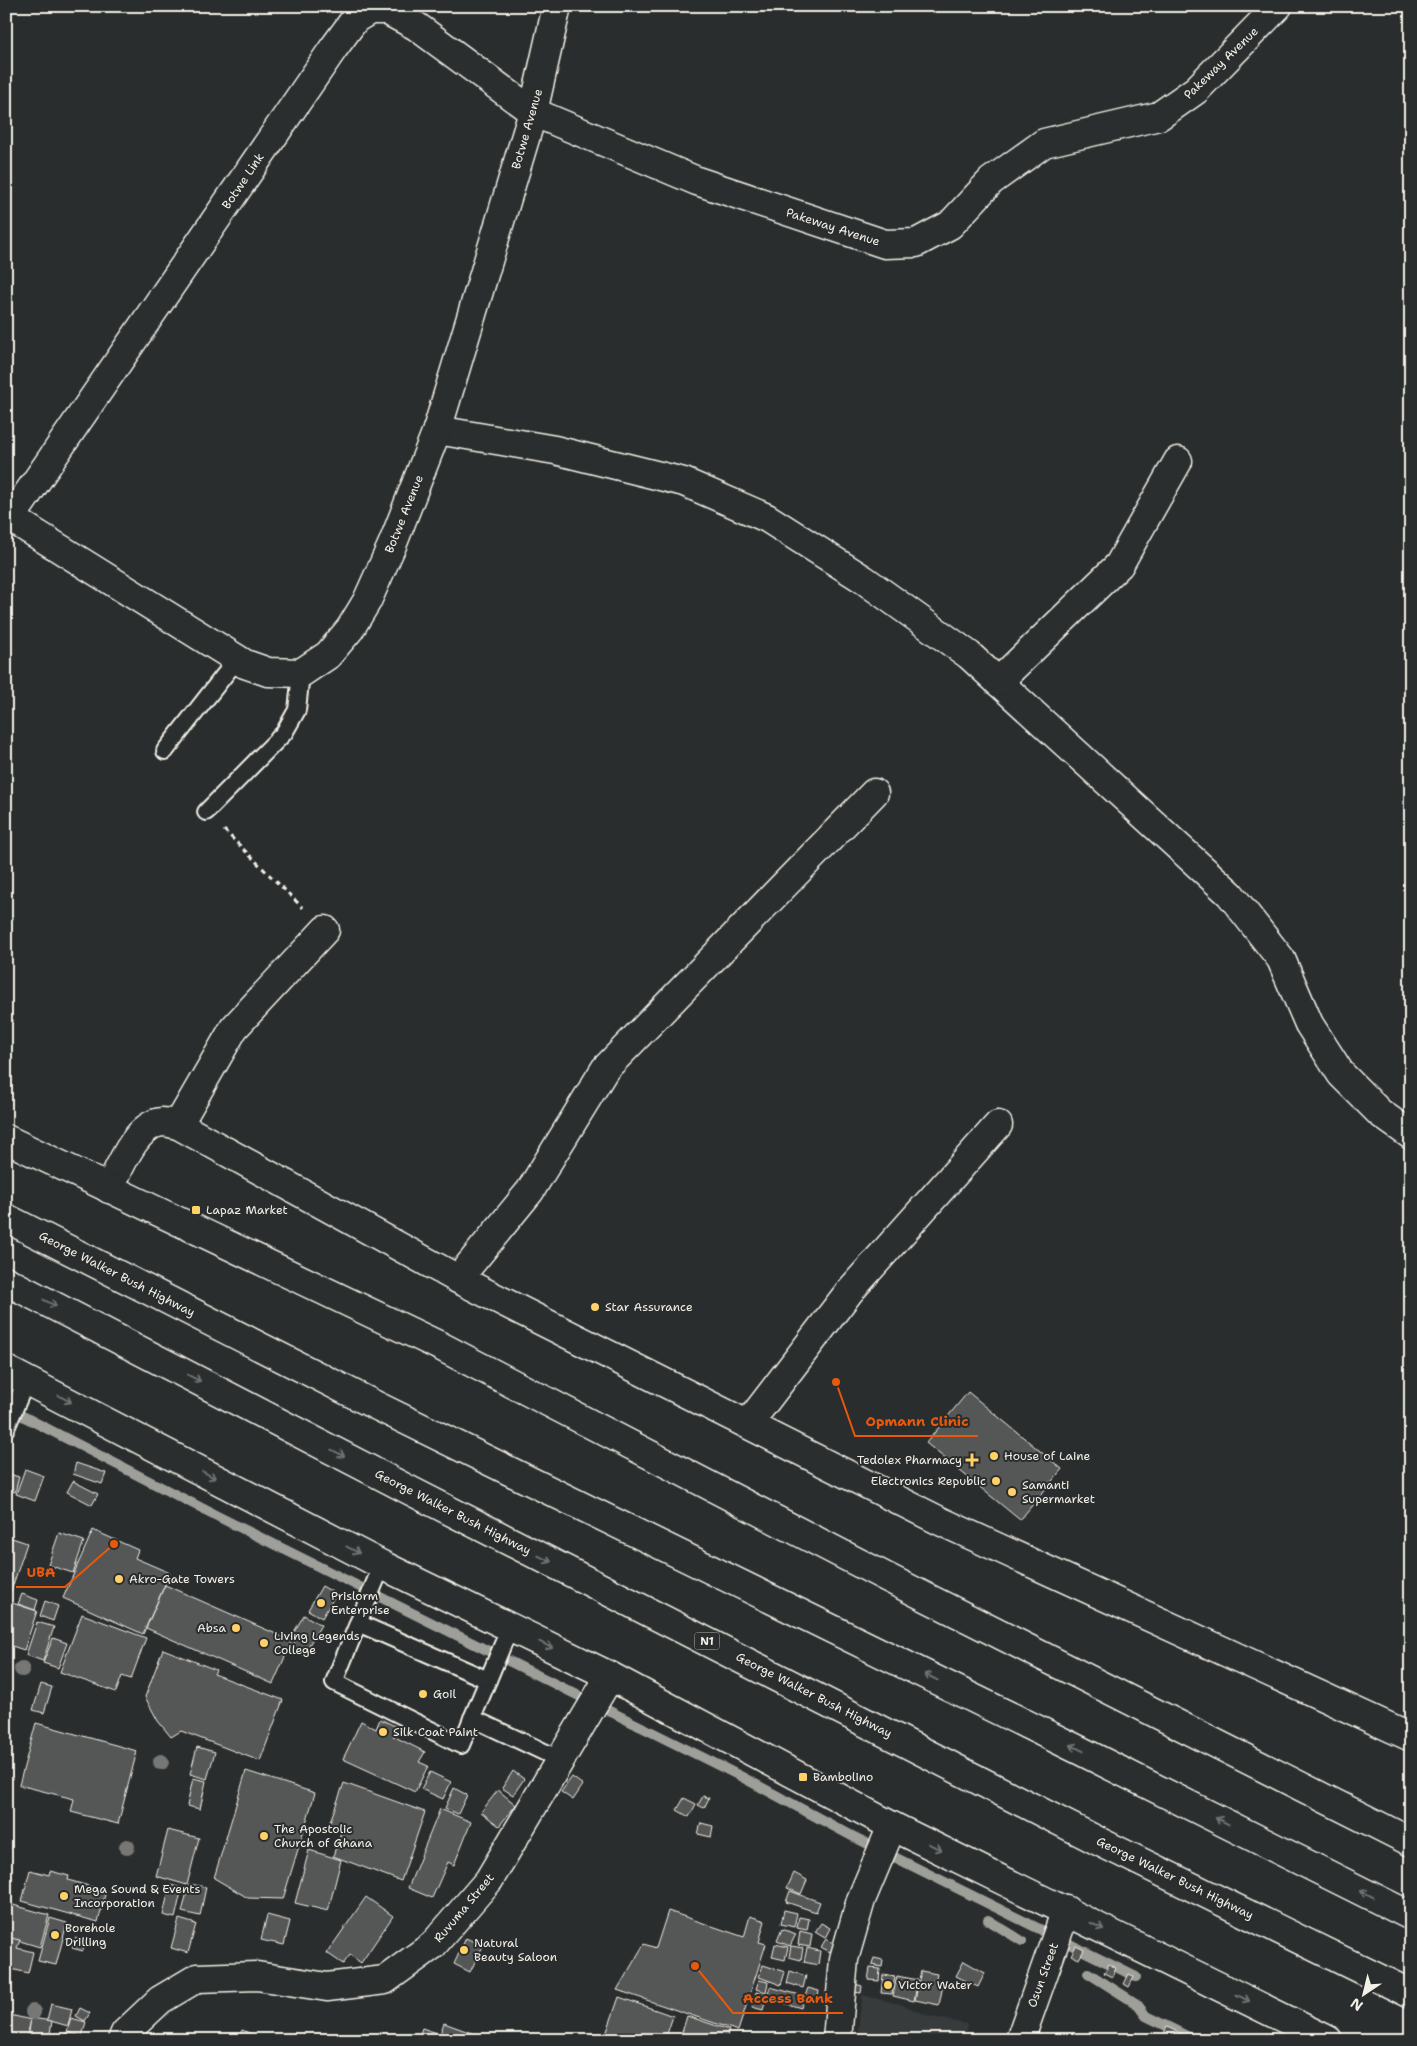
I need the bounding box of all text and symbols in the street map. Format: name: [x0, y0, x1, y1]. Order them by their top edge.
street label: Pakeway Avenue: [1180, 23, 1262, 103]
street label: Botwe Avenue: [508, 87, 546, 171]
street label: Botwe Link: [218, 150, 268, 212]
street label: Pakeway Avenue: [784, 204, 882, 250]
street label: Botwe Avenue: [381, 472, 427, 555]
place label: Lapaz Market: [206, 1202, 288, 1218]
marker: Lapaz Market: [190, 1204, 202, 1216]
street label: George Walker Bush Highway: [36, 1228, 198, 1320]
one-way arrow: [42, 1299, 56, 1309]
place label: Star Assurance: [605, 1299, 693, 1315]
marker: Star Assurance: [589, 1301, 601, 1313]
one-way arrow: [186, 1374, 201, 1383]
one-way arrow: [58, 1394, 73, 1404]
callout: Opmann Clinic: [855, 1407, 978, 1436]
text: Opmann Clinic: [865, 1412, 969, 1430]
place label: House of Laine: [1004, 1448, 1090, 1464]
one-way arrow: [330, 1449, 345, 1458]
marker: House of Laine: [988, 1450, 1000, 1462]
place label: Tedolex Pharmacy: [857, 1452, 962, 1468]
marker: Tedolex Pharmacy: [966, 1454, 978, 1466]
street label: George Walker Bush Highway: [372, 1466, 534, 1558]
one-way arrow: [202, 1470, 217, 1480]
place label: Electronics Republic: [871, 1473, 986, 1489]
marker: Electronics Republic: [990, 1475, 1002, 1487]
place label: Samanti Supermarket: [1022, 1477, 1095, 1507]
marker: Samanti Supermarket: [1006, 1486, 1018, 1498]
one-way arrow: [345, 1546, 360, 1555]
one-way arrow: [537, 1555, 552, 1564]
callout: UBA: [16, 1558, 65, 1587]
text: UBA: [26, 1563, 56, 1581]
place label: Akro-Gate Towers: [129, 1571, 235, 1587]
marker: Akro-Gate Towers: [113, 1573, 125, 1585]
place label: Prislorm Enterprise: [331, 1588, 390, 1618]
marker: Prislorm Enterprise: [315, 1597, 327, 1609]
place label: Absa: [197, 1620, 227, 1636]
marker: Absa: [230, 1622, 242, 1634]
place label: Living Legends College: [274, 1628, 360, 1658]
road number: N1: [694, 1632, 720, 1650]
marker: Living Legends College: [258, 1637, 270, 1649]
one-way arrow: [538, 1641, 553, 1650]
street label: George Walker Bush Highway: [733, 1649, 895, 1741]
one-way arrow: [924, 1672, 939, 1681]
place label: Goil: [433, 1686, 457, 1702]
marker: Goil: [417, 1688, 429, 1700]
place label: Silk Coat Paint: [393, 1724, 478, 1740]
marker: Silk Coat Paint: [377, 1726, 389, 1738]
one-way arrow: [1070, 1743, 1085, 1753]
place label: Bambolino: [813, 1769, 873, 1785]
marker: Bambolino: [797, 1771, 809, 1783]
one-way arrow: [1215, 1815, 1230, 1825]
place label: The Apostolic Church of Ghana: [274, 1821, 373, 1851]
marker: The Apostolic Church of Ghana: [258, 1830, 270, 1842]
street label: George Walker Bush Highway: [1094, 1833, 1256, 1923]
one-way arrow: [928, 1843, 943, 1853]
street label: Ruvuma Street: [430, 1870, 498, 1946]
place label: Mega Sound & Events Incorporation: [74, 1881, 200, 1911]
one-way arrow: [1360, 1889, 1375, 1899]
marker: Mega Sound & Events Incorporation: [58, 1890, 70, 1902]
place label: Borehole Drilling: [65, 1920, 116, 1950]
one-way arrow: [1090, 1921, 1105, 1931]
marker: Borehole Drilling: [49, 1929, 61, 1941]
place label: Natural Beauty Saloon: [474, 1935, 557, 1965]
street label: Osun Street: [1024, 1940, 1062, 2010]
marker: Natural Beauty Saloon: [458, 1944, 470, 1956]
north arrow: [1340, 1968, 1390, 2018]
place label: Victor Water: [898, 1977, 973, 1993]
marker: Victor Water: [882, 1979, 894, 1991]
callout: Access Bank: [733, 1984, 843, 2013]
text: Access Bank: [743, 1989, 833, 2007]
one-way arrow: [1235, 1994, 1250, 2003]
text: N: [1347, 1994, 1366, 2015]

